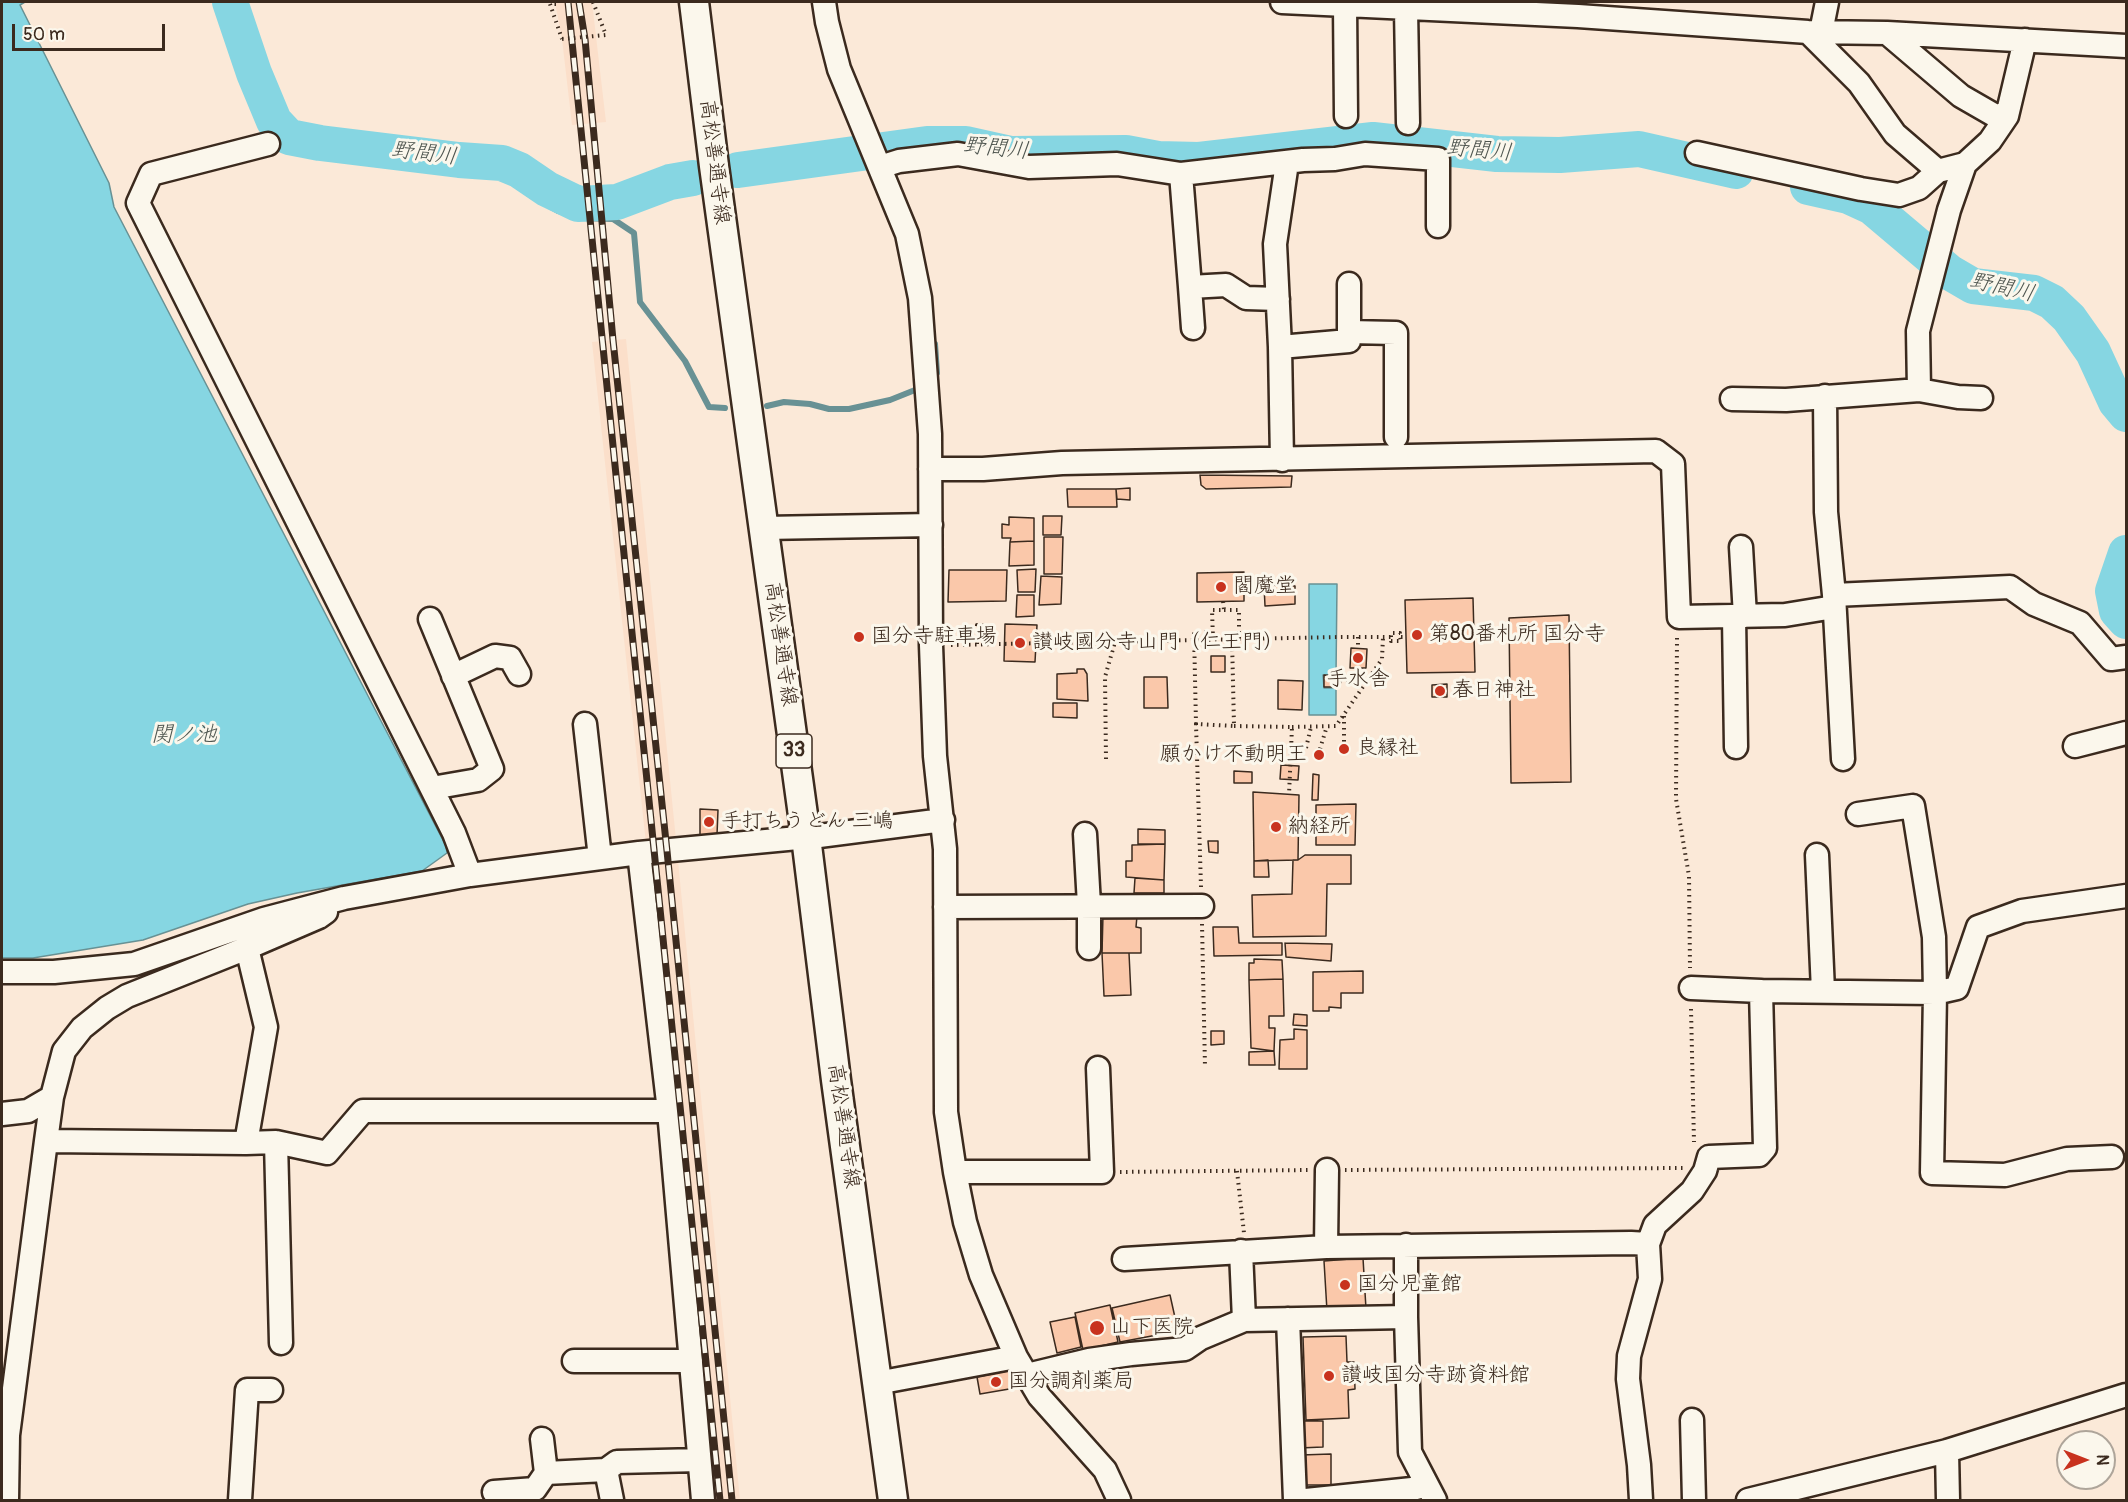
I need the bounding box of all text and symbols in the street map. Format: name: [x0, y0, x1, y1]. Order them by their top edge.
scale bar: [15, 12, 168, 50]
text: 50 m: [23, 23, 65, 46]
street label: 高松善通寺線: [694, 98, 734, 226]
water label: 野間川: [962, 132, 1030, 166]
water label: 野間川: [1445, 135, 1513, 167]
water label: 野間川: [390, 137, 458, 171]
water label: 野間川: [1967, 268, 2037, 308]
place label: 閻魔堂: [1233, 574, 1296, 600]
street label: 高松善通寺線: [759, 580, 801, 708]
marker: 閻魔堂: [1214, 580, 1228, 594]
place label: 第80番札所 国分寺: [1429, 622, 1605, 648]
place label: 国分寺駐車場: [871, 624, 997, 650]
marker: 第80番札所 国分寺: [1410, 628, 1424, 642]
marker: 国分寺駐車場: [852, 630, 866, 644]
place label: 讃岐國分寺山門（仁王門）: [1032, 630, 1284, 656]
marker: 讃岐國分寺山門（仁王門）: [1013, 636, 1027, 650]
marker: 手水舎: [1351, 651, 1365, 665]
place label: 手水舎: [1327, 667, 1389, 693]
place label: 春日神社: [1452, 678, 1536, 704]
marker: 春日神社: [1433, 684, 1447, 698]
water label: 関ノ池: [151, 722, 217, 748]
road number: 33: [776, 734, 812, 768]
place label: 良縁社: [1356, 736, 1419, 762]
place label: 願かけ不動明王: [1160, 742, 1307, 768]
marker: 良縁社: [1337, 742, 1351, 756]
marker: 願かけ不動明王: [1312, 748, 1326, 762]
place label: 手打ちうどん 三嶋: [721, 809, 894, 835]
place label: 納経所: [1288, 814, 1351, 840]
marker: 手打ちうどん 三嶋: [702, 815, 716, 829]
marker: 納経所: [1269, 820, 1283, 834]
street label: 高松善通寺線: [822, 1062, 864, 1190]
place label: 国分児童館: [1357, 1272, 1462, 1298]
marker: 国分児童館: [1338, 1278, 1352, 1292]
place label: 山下医院: [1110, 1315, 1194, 1341]
marker: 山下医院: [1088, 1319, 1106, 1337]
place label: 讃岐国分寺跡資料館: [1341, 1363, 1530, 1389]
place label: 国分調剤薬局: [1008, 1369, 1134, 1395]
marker: 讃岐国分寺跡資料館: [1322, 1369, 1336, 1383]
marker: 国分調剤薬局: [989, 1375, 1003, 1389]
north arrow: [2056, 1430, 2116, 1490]
text: N: [2092, 1455, 2112, 1465]

